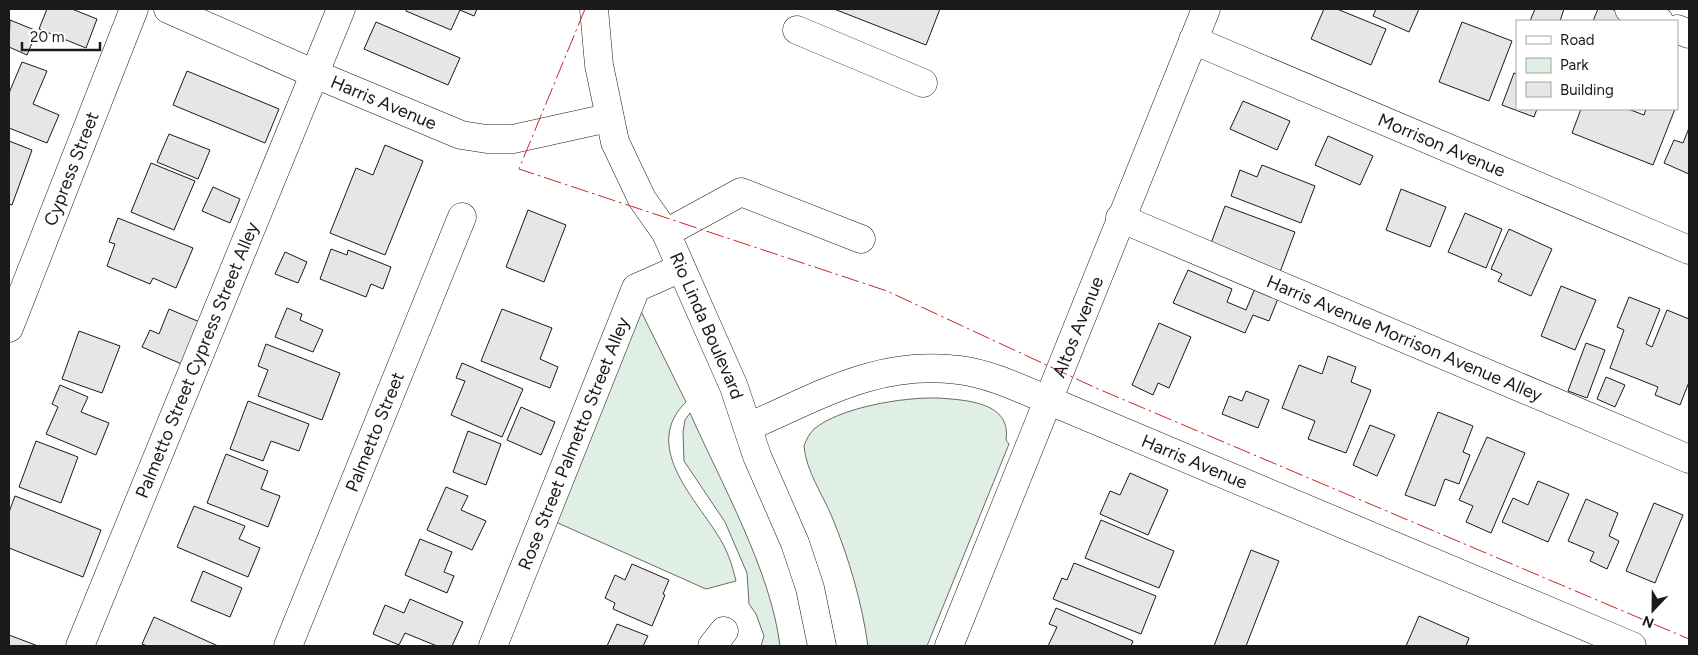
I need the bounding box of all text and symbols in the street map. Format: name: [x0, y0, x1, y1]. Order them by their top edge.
scale bar: [22, 20, 100, 52]
legend: [1516, 20, 1678, 110]
text: 20 m: [30, 28, 64, 46]
text: Road: [1560, 31, 1595, 49]
text: Park: [1560, 56, 1589, 74]
street label: Harris Avenue: [327, 71, 440, 135]
text: Building: [1560, 81, 1614, 99]
street label: Cypress Street: [39, 108, 104, 229]
street label: Morrison Avenue: [1375, 109, 1509, 182]
street label: Palmetto Street Cypress Street Alley: [131, 218, 264, 501]
street label: Rio Linda Boulevard: [665, 249, 748, 402]
street label: Harris Avenue Morrison Avenue Alley: [1263, 270, 1546, 407]
street label: Altos Avenue: [1048, 273, 1108, 381]
street label: Rose Street Palmetto Street Alley: [513, 313, 634, 573]
street label: Palmetto Street: [341, 369, 409, 495]
street label: Harris Avenue: [1138, 430, 1251, 494]
north arrow: [1628, 585, 1678, 635]
text: N: [1640, 612, 1657, 631]

